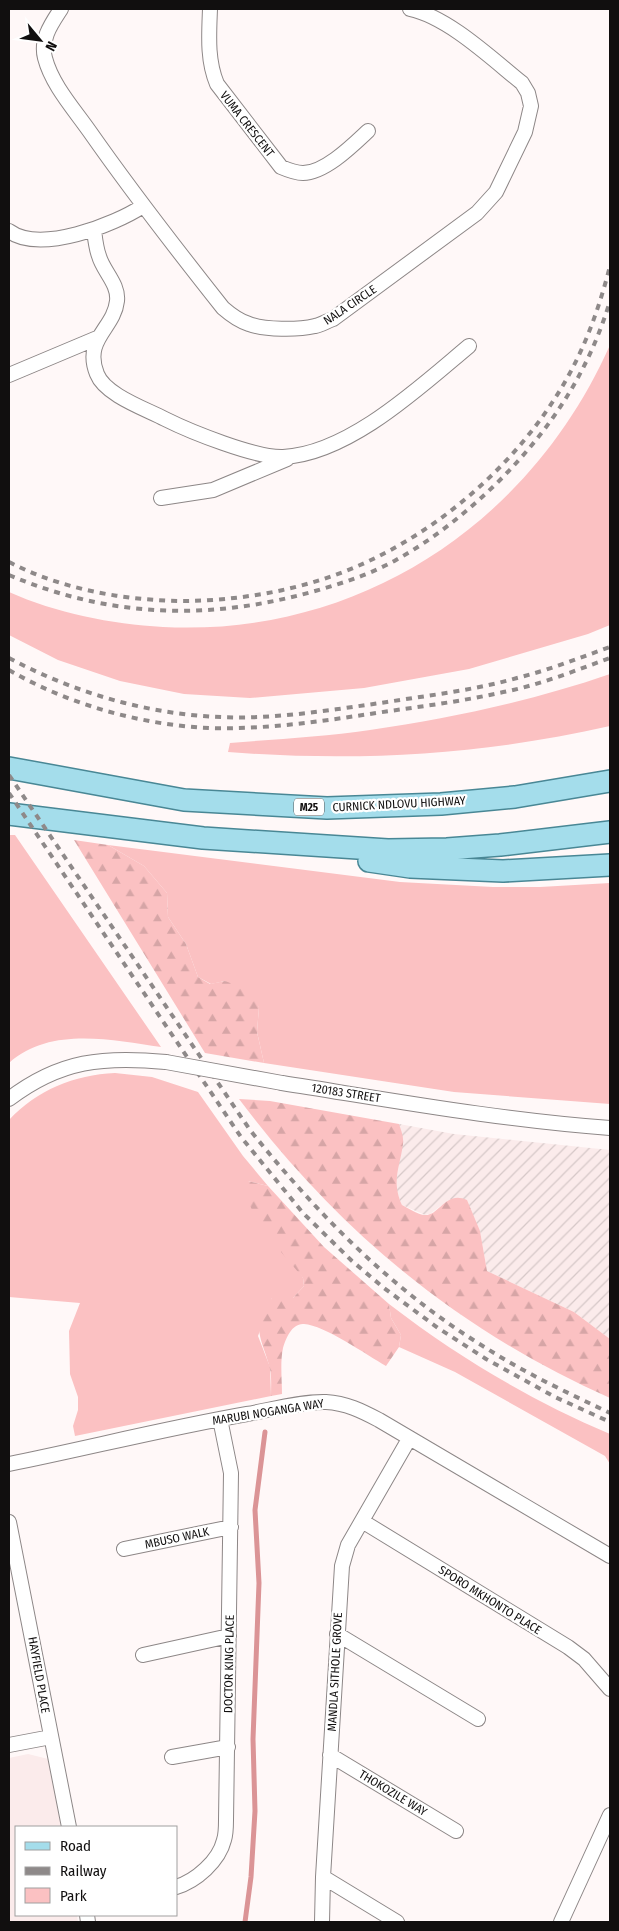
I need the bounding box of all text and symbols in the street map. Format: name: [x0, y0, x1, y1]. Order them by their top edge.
north arrow: [15, 15, 65, 65]
text: N: [41, 38, 60, 54]
street label: VUMA CRESCENT: [217, 88, 277, 160]
street label: NALA CIRCLE: [321, 282, 379, 328]
street label: CURNICK NDLOVU HIGHWAY: [332, 794, 466, 814]
road number: M25: [294, 799, 324, 816]
street label: 120183 STREET: [311, 1081, 382, 1105]
street label: MARUBI NOGANGA WAY: [211, 1396, 325, 1428]
street label: MBUSO WALK: [144, 1524, 211, 1552]
street label: SPORO MKHONTO PLACE: [436, 1563, 544, 1638]
street label: MANDLA SITHOLE GROVE: [325, 1612, 345, 1732]
street label: DOCTOR KING PLACE: [221, 1614, 237, 1713]
street label: HAYFIELD PLACE: [25, 1636, 53, 1715]
street label: THOKOZILE WAY: [356, 1767, 430, 1819]
legend: [15, 1826, 178, 1916]
text: Road: [60, 1837, 91, 1855]
text: Railway: [60, 1862, 107, 1880]
text: Park: [60, 1887, 87, 1905]

